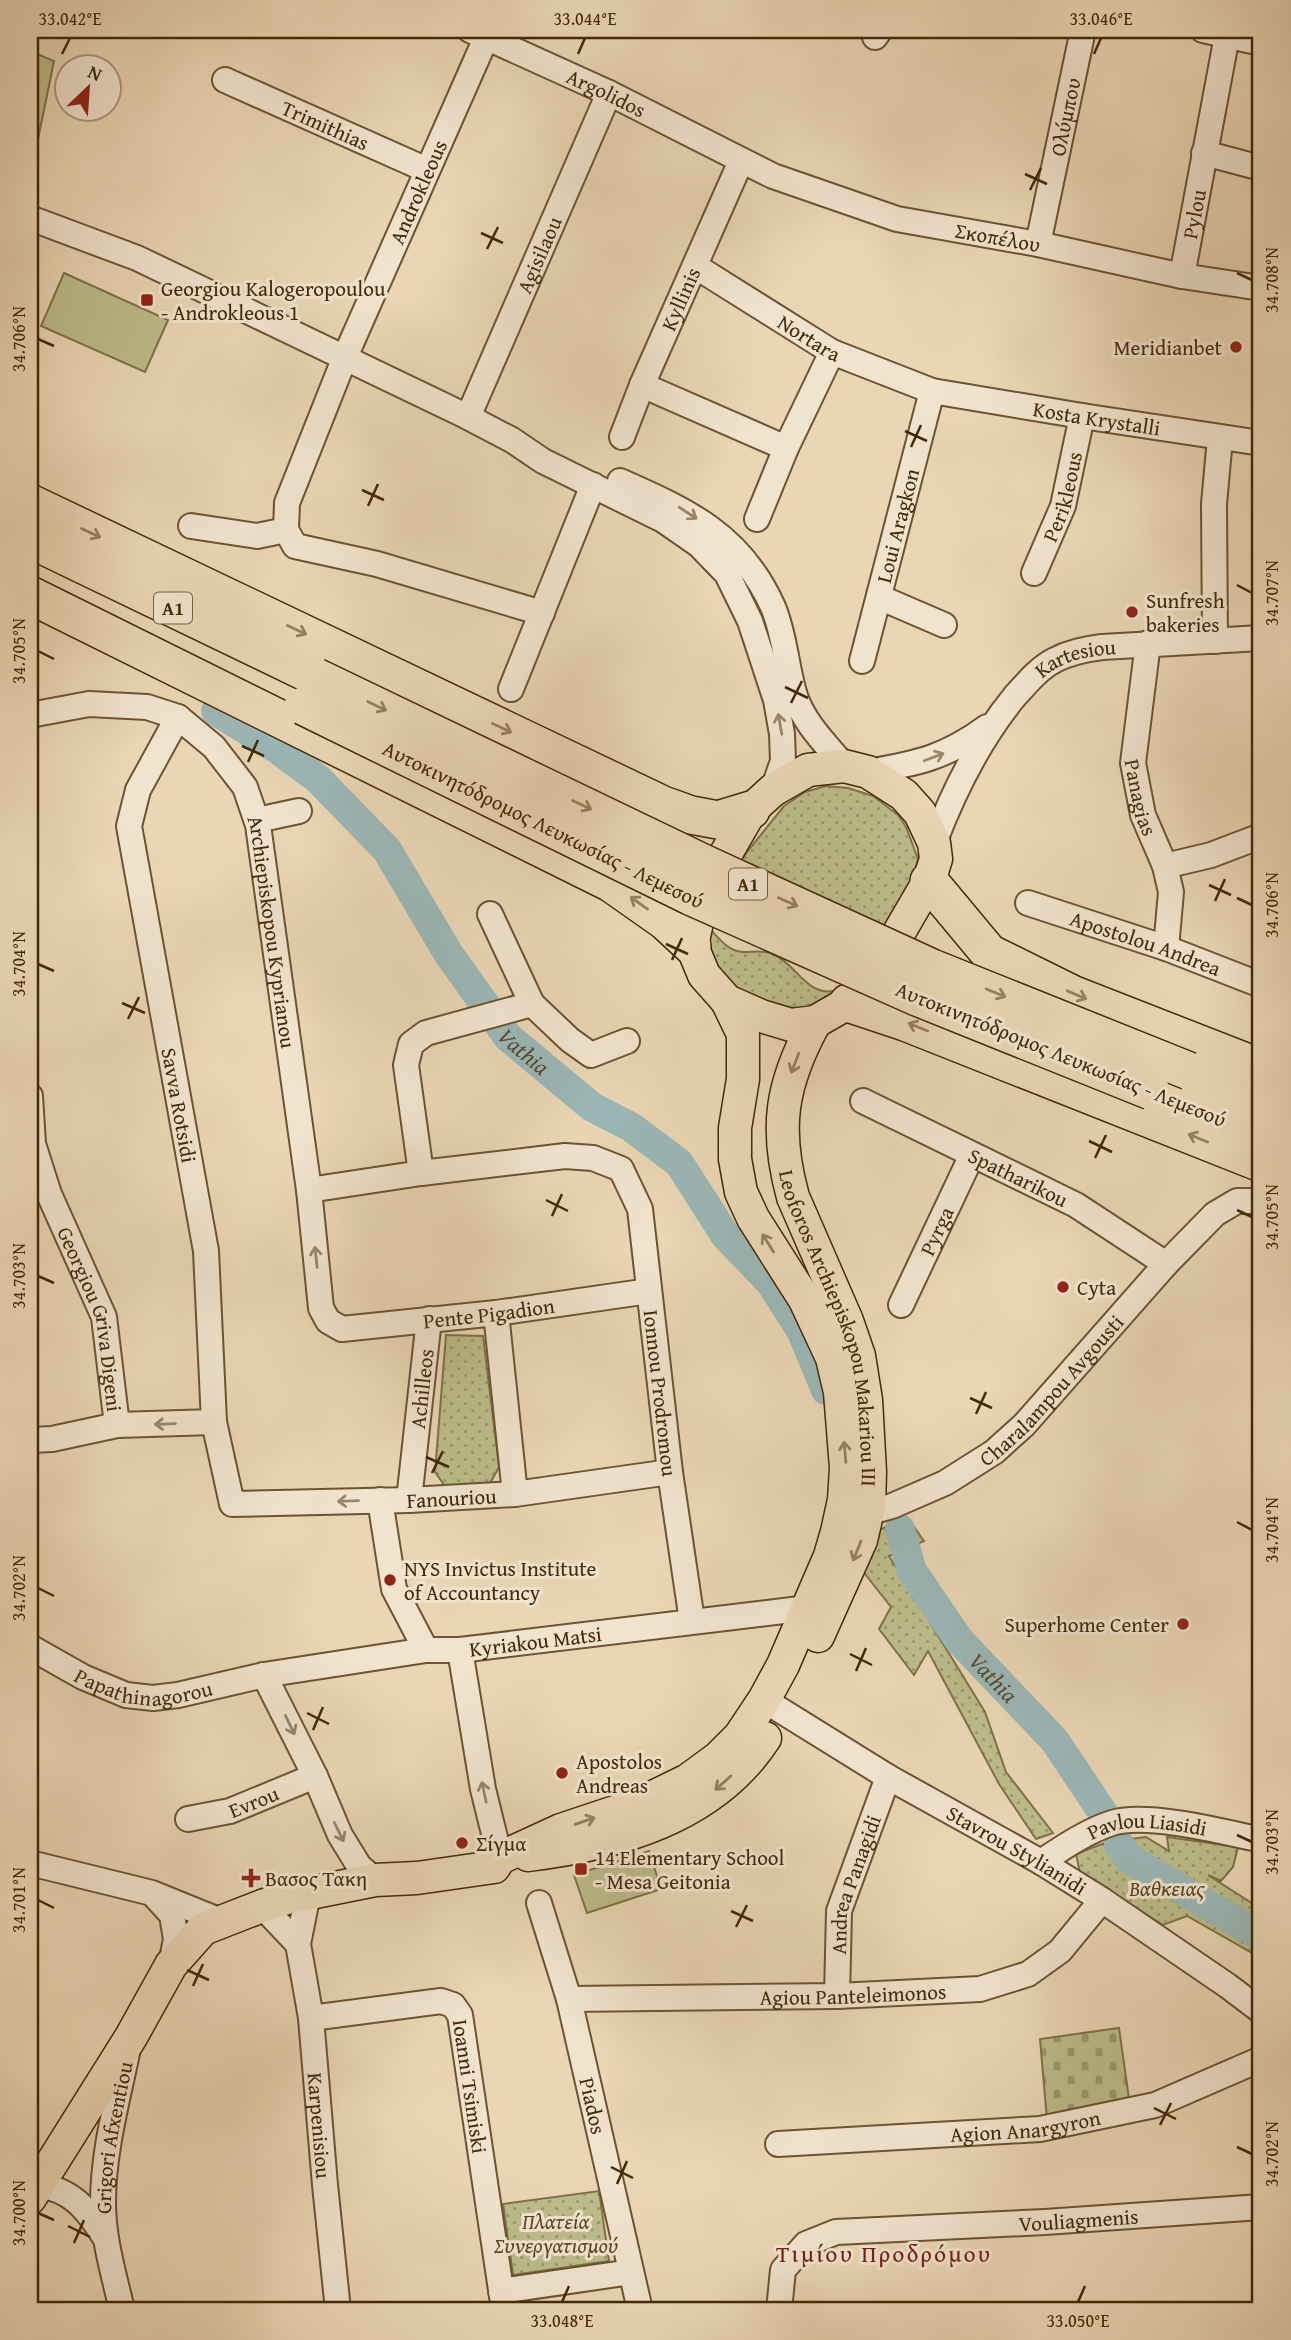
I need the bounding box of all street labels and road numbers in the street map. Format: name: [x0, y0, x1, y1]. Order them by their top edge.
street label: Argolidos: [562, 60, 651, 125]
street label: Ολύμπου: [1041, 75, 1088, 159]
street label: Trimithias: [277, 92, 374, 158]
street label: Androkleous: [381, 135, 455, 249]
street label: Pylou: [1174, 186, 1214, 241]
street label: Agisilaou: [508, 211, 569, 298]
street label: Σκοπέλου: [953, 214, 1043, 260]
street label: Kyllinis: [652, 262, 708, 336]
street label: Nortara: [772, 306, 845, 369]
street label: Kosta Krystalli: [1031, 393, 1163, 443]
street label: Perikleous: [1034, 449, 1090, 546]
street label: Loui Aragkon: [867, 465, 927, 586]
road number: A1: [154, 593, 192, 624]
street label: Kartesiou: [1027, 631, 1117, 685]
street label: Αυτοκινητόδρομος Λευκωσίας - Λεμεσού: [378, 732, 709, 916]
street label: Panagias: [1117, 756, 1166, 840]
street label: Archiepiskopou Kyprianou: [240, 811, 305, 1051]
road number: A1: [729, 869, 767, 900]
street label: Apostolou Andrea: [1066, 902, 1226, 983]
street label: Αυτοκινητόδρομος Λευκωσίας - Λεμεσού: [891, 973, 1231, 1135]
street label: Savva Rotsidi: [154, 1045, 205, 1165]
street label: Spatharikou: [963, 1139, 1074, 1215]
street label: Leoforos Archiepiskopou Makariou III: [771, 1167, 886, 1487]
street label: Pyrga: [911, 1201, 961, 1260]
street label: Georgiou Griva Digeni: [50, 1221, 131, 1413]
street label: Pente Pigadion: [422, 1289, 557, 1336]
street label: Charalampou Avgousti: [973, 1307, 1131, 1473]
street label: Ionnou Prodromou: [636, 1308, 686, 1479]
street label: Achilleos: [401, 1347, 441, 1430]
street label: Fanouriou: [406, 1480, 498, 1516]
street label: Kyriakou Matsi: [467, 1618, 603, 1664]
street label: Papathinagorou: [69, 1660, 216, 1714]
street label: Evrou: [224, 1777, 284, 1826]
street label: Stavrou Stylianidi: [941, 1797, 1093, 1903]
street label: Pavlou Liasidi: [1081, 1804, 1210, 1847]
street label: Andrea Panagidi: [822, 1810, 888, 1955]
street label: Agiou Panteleimonos: [760, 1975, 947, 2012]
street label: Ioanni Tsimiski: [445, 2017, 496, 2156]
street label: Grigori Afxentiou: [87, 2058, 140, 2214]
street label: Karpenisiou: [300, 2071, 340, 2180]
street label: Piados: [572, 2074, 615, 2137]
street label: Agion Anargyron: [949, 2101, 1103, 2150]
street label: Vouliagmenis: [1018, 2200, 1139, 2239]

